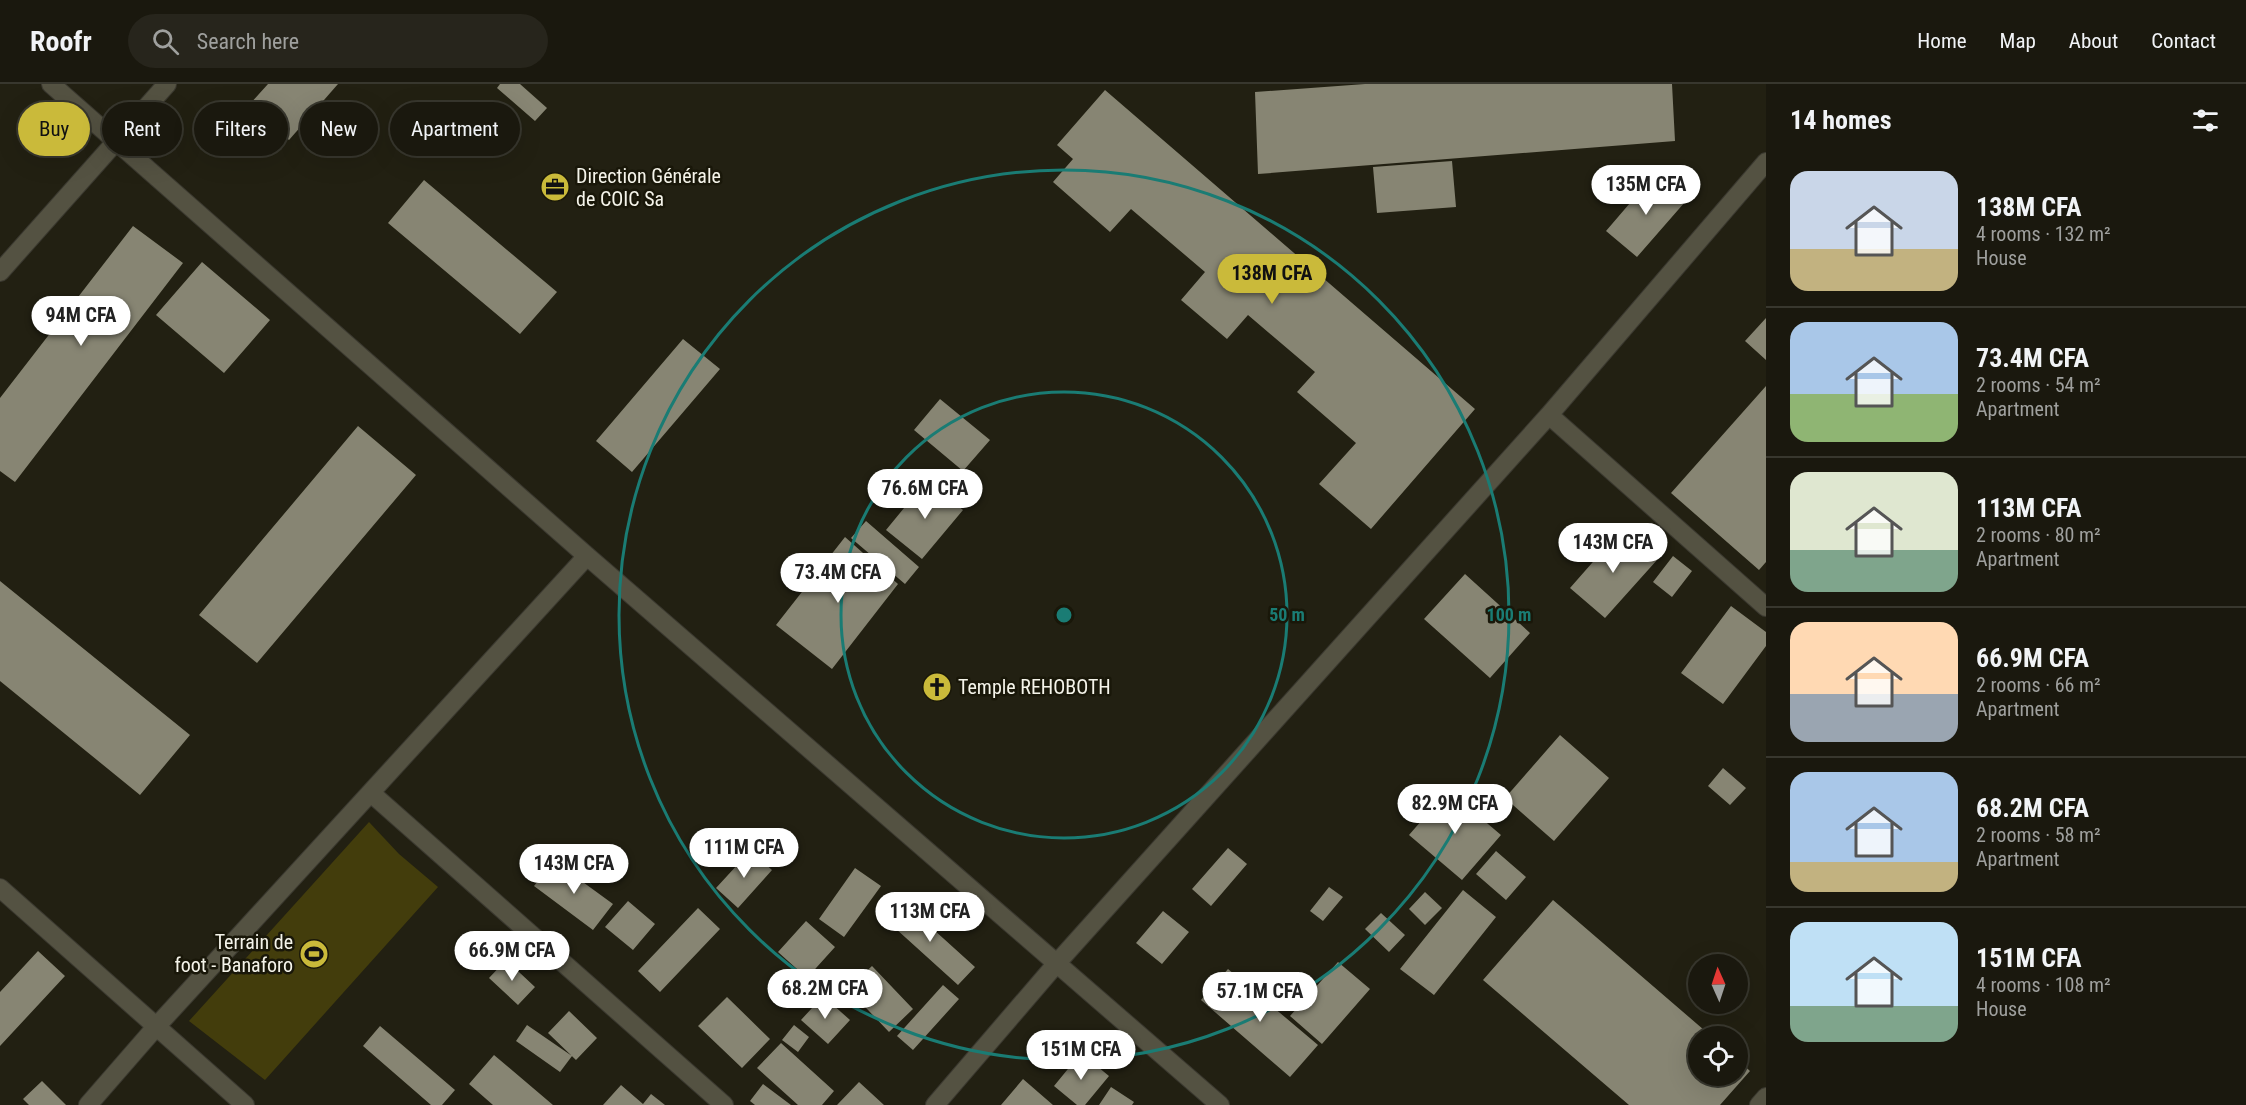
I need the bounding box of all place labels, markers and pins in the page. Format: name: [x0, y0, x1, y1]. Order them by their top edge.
place label: Direction Générale de COIC Sa: [576, 164, 721, 211]
pin: 135M CFA: [1584, 165, 1708, 216]
office icon: Direction Générale de COIC Sa: [539, 171, 571, 203]
pin: 138M CFA: [1210, 254, 1334, 305]
pin: 94M CFA: [26, 296, 136, 347]
pin: 76.6M CFA: [856, 469, 994, 520]
pin: 143M CFA: [1551, 523, 1675, 574]
pin: 73.4M CFA: [769, 553, 907, 604]
centre of rings: [1054, 605, 1074, 625]
church icon: Temple REHOBOTH: [921, 671, 953, 703]
place label: Temple REHOBOTH: [958, 675, 1111, 699]
pin: 82.9M CFA: [1386, 784, 1524, 835]
pin: 111M CFA: [682, 828, 806, 879]
pin: 143M CFA: [512, 844, 636, 895]
pin: 113M CFA: [868, 892, 992, 943]
place label: Terrain de foot - Banaforo: [174, 930, 293, 977]
pin: 66.9M CFA: [443, 931, 581, 982]
sports icon: Terrain de foot - Banaforo: [298, 938, 330, 970]
pin: 68.2M CFA: [756, 969, 894, 1020]
pin: 57.1M CFA: [1191, 972, 1329, 1023]
pin: 151M CFA: [1019, 1030, 1143, 1081]

